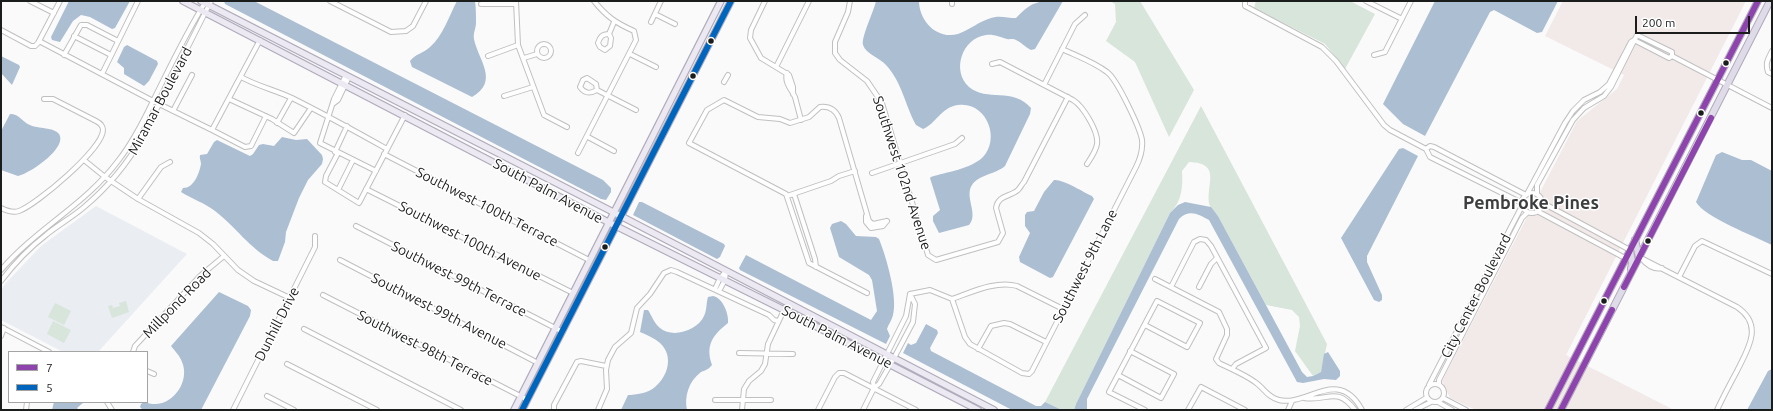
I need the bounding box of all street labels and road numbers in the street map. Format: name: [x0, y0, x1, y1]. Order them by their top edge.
street label: Miramar Boulevard: [124, 44, 196, 158]
street label: Southwest 102nd Avenue: [869, 94, 935, 252]
street label: South Palm Avenue: [490, 155, 606, 227]
street label: Southwest 100th Terrace: [413, 164, 561, 250]
street label: Southwest 100th Avenue: [396, 198, 544, 284]
street label: Southwest 9th Lane: [1049, 206, 1121, 326]
street label: City Center Boulevard: [1437, 231, 1515, 361]
street label: Southwest 99th Terrace: [389, 238, 529, 320]
street label: Millpond Road: [139, 264, 215, 342]
street label: Southwest 99th Avenue: [368, 269, 510, 353]
street label: Dunhill Drive: [251, 284, 303, 364]
street label: South Palm Avenue: [779, 302, 895, 372]
street label: Southwest 98th Terrace: [355, 307, 495, 389]

